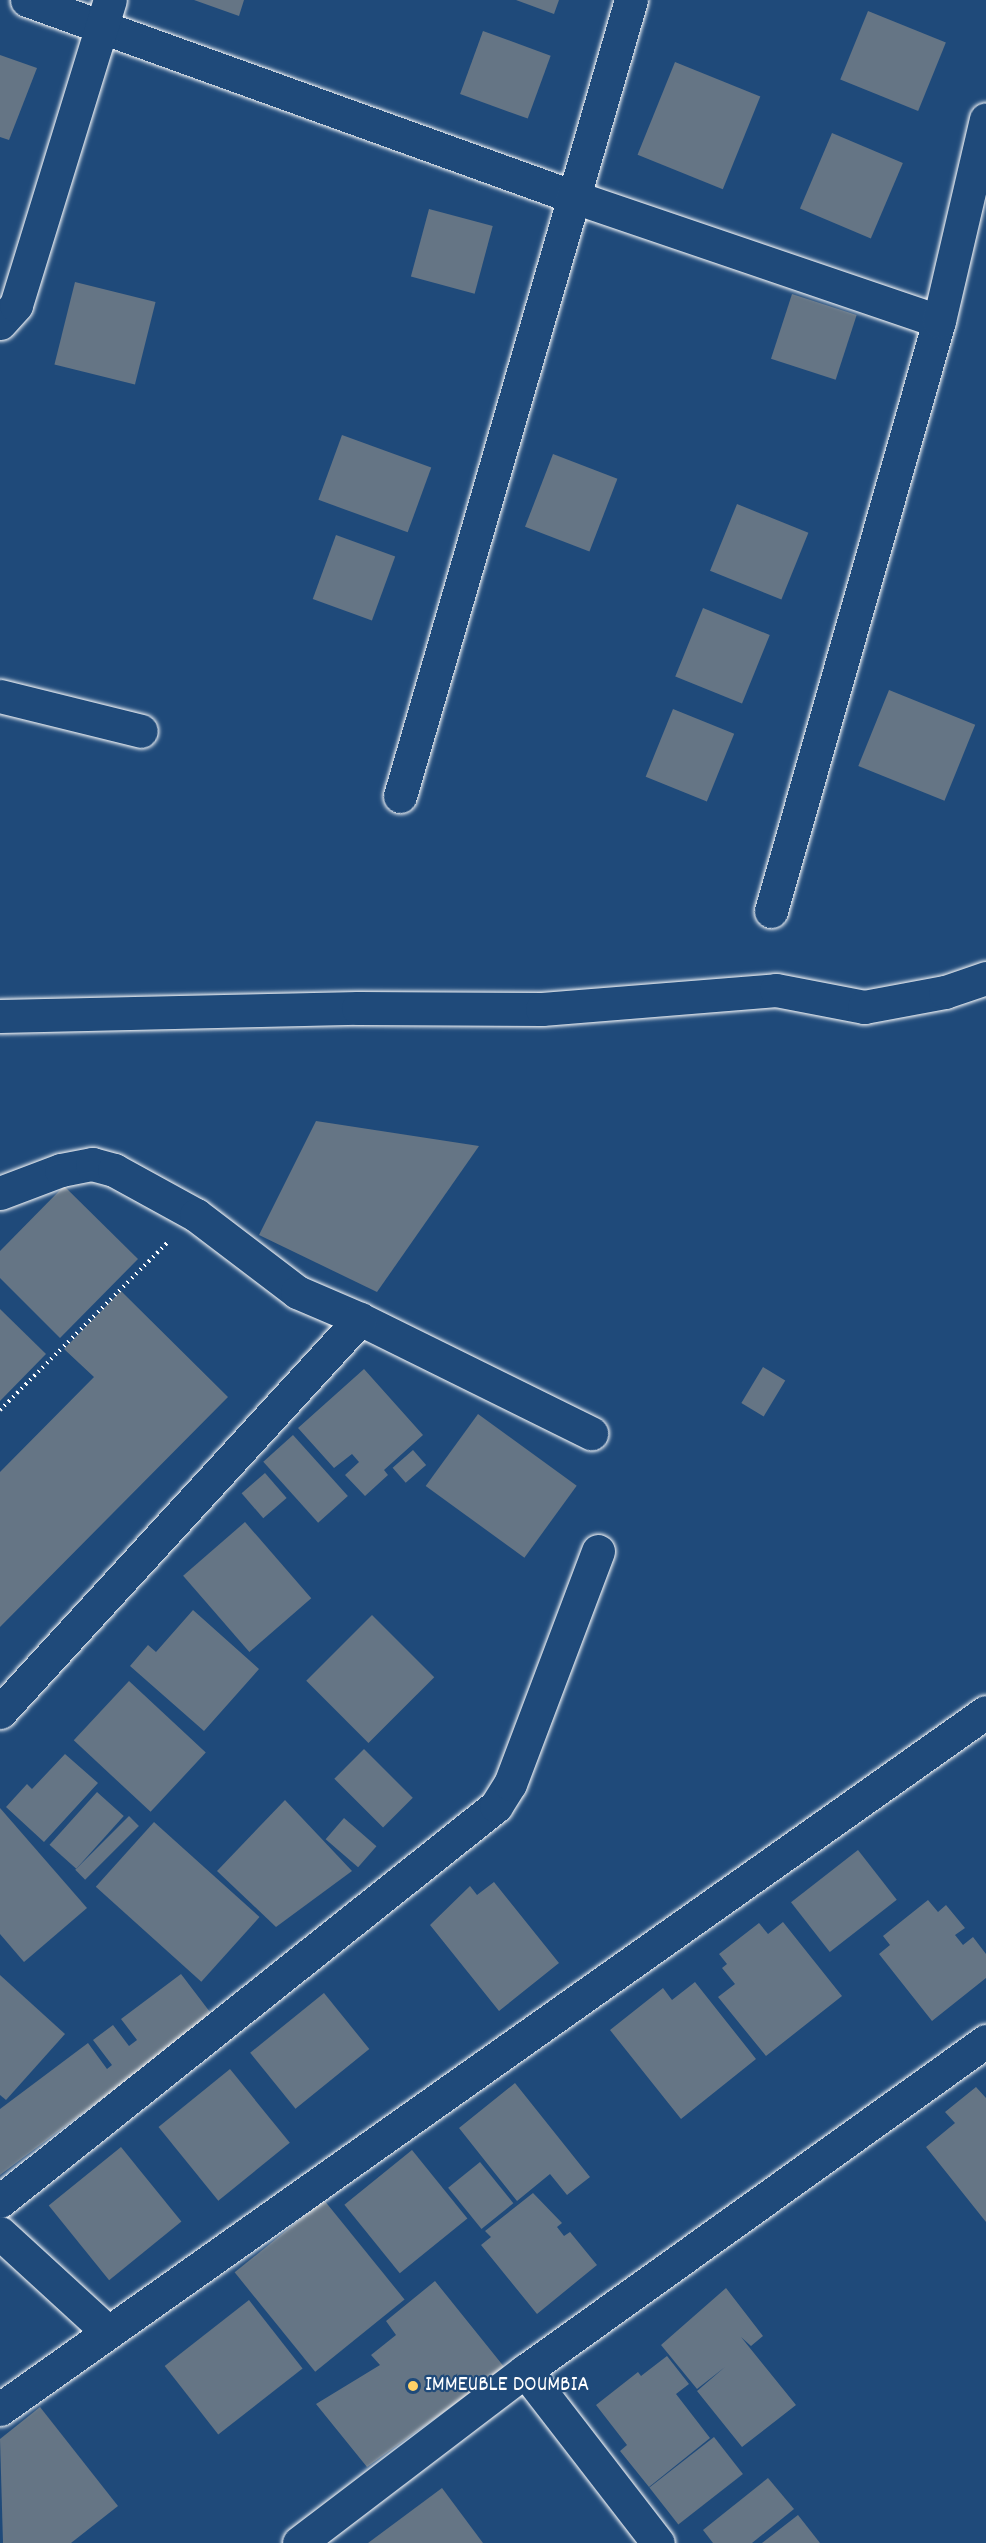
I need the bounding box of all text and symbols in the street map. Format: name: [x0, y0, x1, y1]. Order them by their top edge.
place label: IMMEUBLE DOUMBIA: [425, 2373, 589, 2399]
marker: IMMEUBLE DOUMBIA: [406, 2379, 420, 2393]

